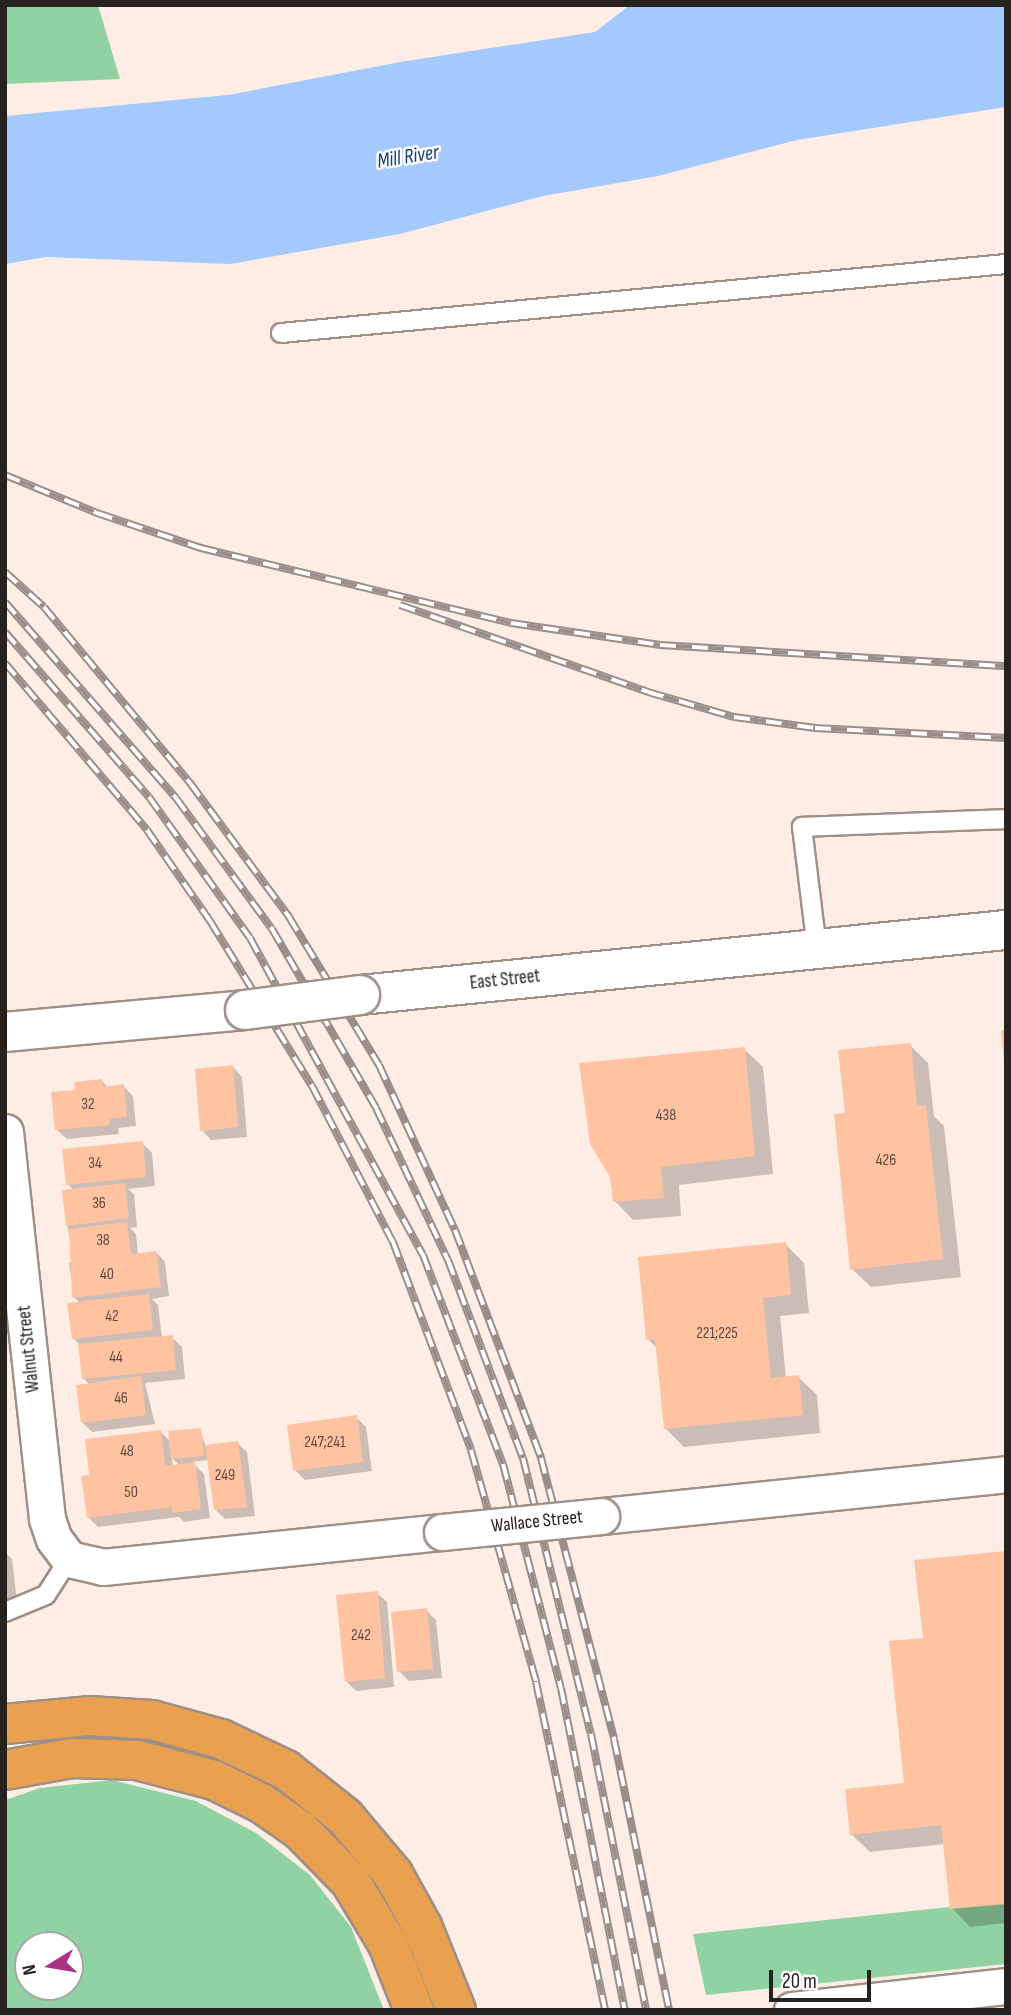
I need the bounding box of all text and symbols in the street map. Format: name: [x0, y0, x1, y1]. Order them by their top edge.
water label: Mill River: [375, 140, 441, 174]
street label: East Street: [469, 965, 541, 995]
house number: 32: [81, 1095, 95, 1115]
house number: 438: [656, 1106, 676, 1126]
house number: 426: [876, 1151, 896, 1171]
house number: 34: [88, 1154, 102, 1174]
house number: 36: [92, 1194, 106, 1214]
house number: 38: [96, 1231, 110, 1251]
house number: 40: [100, 1265, 114, 1285]
street label: Walnut Street: [13, 1304, 45, 1394]
house number: 42: [105, 1307, 119, 1327]
house number: 221;225: [696, 1324, 738, 1344]
house number: 44: [109, 1348, 123, 1368]
house number: 46: [114, 1389, 128, 1409]
house number: 247;241: [304, 1433, 346, 1453]
house number: 48: [120, 1442, 134, 1462]
house number: 249: [215, 1466, 235, 1486]
house number: 50: [124, 1483, 138, 1503]
street label: Wallace Street: [490, 1506, 584, 1538]
house number: 242: [351, 1626, 371, 1646]
north arrow: [14, 1931, 84, 2001]
scale bar: [773, 1955, 874, 1999]
text: N: [18, 1963, 42, 1977]
text: 20 m: [782, 1969, 817, 1994]

